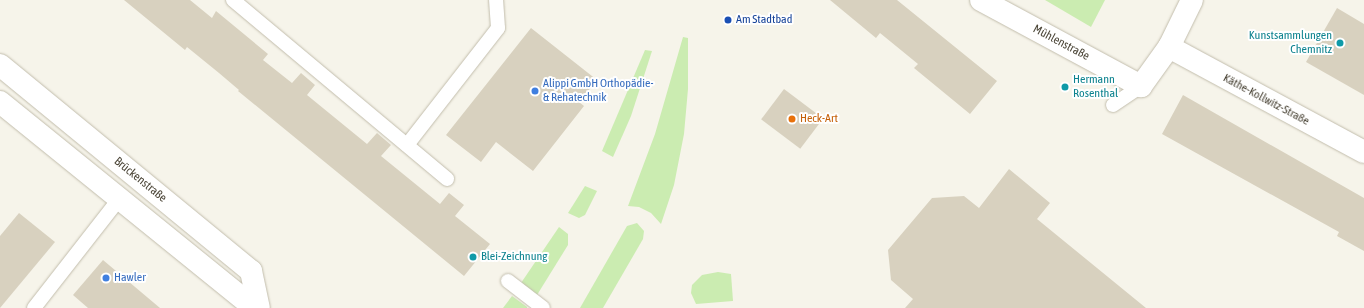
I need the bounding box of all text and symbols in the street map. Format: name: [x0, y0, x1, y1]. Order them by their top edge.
place label: Am Stadtbad: [736, 13, 792, 27]
marker: Am Stadtbad: [723, 15, 733, 25]
street label: Mühlenstraße: [1030, 22, 1092, 64]
place label: Kunstsammlungen Chemnitz: [1249, 29, 1332, 57]
marker: Kunstsammlungen Chemnitz: [1335, 38, 1345, 48]
street label: Käthe-Kollwitz-Straße: [1220, 71, 1312, 129]
place label: Hermann Rosenthal: [1073, 73, 1118, 101]
place label: Alippi GmbH Orthopädie- & Rehatechnik: [543, 77, 653, 105]
marker: Hermann Rosenthal: [1060, 82, 1070, 92]
marker: Alippi GmbH Orthopädie- & Rehatechnik: [530, 86, 540, 96]
place label: Heck-Art: [800, 112, 838, 126]
marker: Heck-Art: [787, 114, 797, 124]
street label: Brückenstraße: [111, 154, 169, 206]
place label: Blei-Zeichnung: [481, 250, 547, 264]
marker: Blei-Zeichnung: [468, 252, 478, 262]
place label: Hawler: [114, 271, 146, 285]
marker: Hawler: [101, 273, 111, 283]

